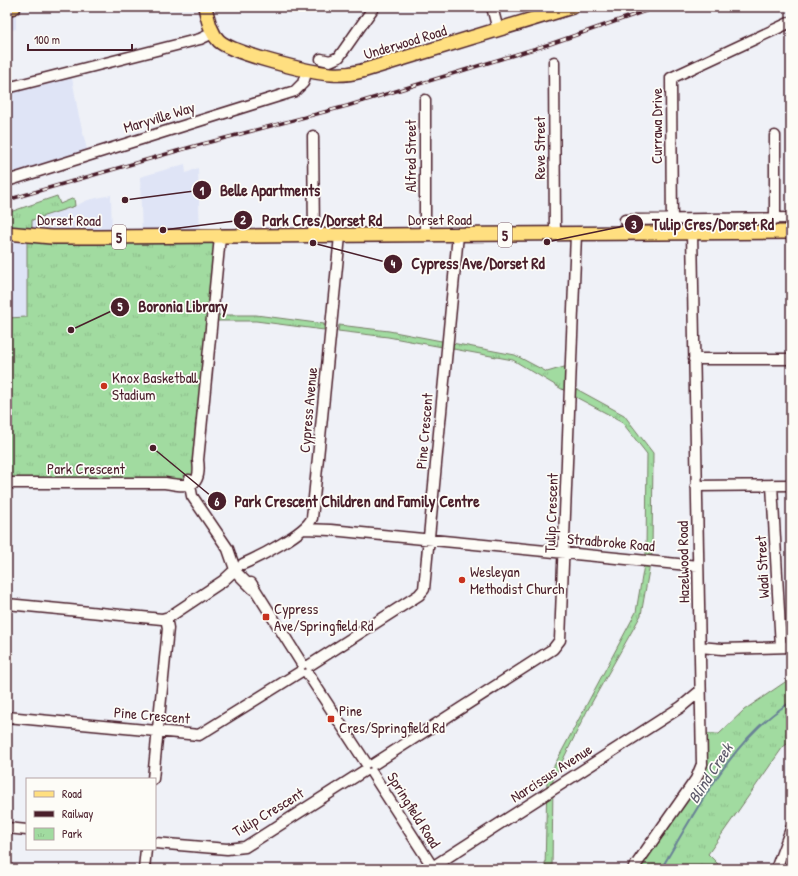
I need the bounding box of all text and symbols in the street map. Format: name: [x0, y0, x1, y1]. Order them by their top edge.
street label: Underwood Road: [361, 19, 449, 65]
scale bar: [28, 26, 132, 52]
text: 100 m: [34, 31, 60, 48]
street label: Currawa Drive: [646, 88, 667, 164]
street label: Maryville Way: [121, 96, 197, 138]
street label: Reve Street: [529, 116, 550, 180]
street label: Alfred Street: [400, 119, 421, 192]
callout: Belle Apartments: [192, 176, 328, 204]
text: Belle Apartments: [220, 179, 321, 202]
text: 1: [200, 182, 205, 199]
callout: Park Cres/Dorset Rd: [233, 206, 390, 234]
street label: Dorset Road: [37, 209, 101, 231]
text: Park Cres/Dorset Rd: [262, 209, 383, 231]
street label: Dorset Road: [408, 209, 472, 230]
callout: Tulip Cres/Dorset Rd: [624, 210, 782, 238]
text: 2: [240, 211, 246, 228]
text: Tulip Cres/Dorset Rd: [651, 213, 775, 236]
text: 3: [631, 216, 637, 233]
road number: 5: [498, 223, 512, 247]
road number: 5: [112, 225, 126, 249]
callout: Cypress Ave/Dorset Rd: [383, 250, 553, 278]
text: Cypress Ave/Dorset Rd: [411, 252, 546, 275]
text: 4: [391, 255, 396, 272]
callout: Boronia Library: [110, 293, 235, 321]
text: Boronia Library: [138, 295, 228, 318]
text: 5: [117, 298, 123, 315]
street label: Cypress Avenue: [294, 366, 322, 454]
place label: Knox Basketball Stadium: [112, 367, 199, 405]
marker: Knox Basketball Stadium: [99, 381, 109, 391]
street label: Pine Crescent: [410, 391, 438, 470]
street label: Park Crescent: [47, 458, 126, 479]
street label: Tulip Crescent: [539, 472, 563, 553]
callout: Park Crescent Children and Family Centre: [207, 487, 488, 515]
text: Park Crescent Children and Family Centre: [234, 490, 480, 513]
text: 6: [215, 493, 220, 510]
street label: Hazelwood Road: [672, 521, 694, 603]
street label: Stradbroke Road: [566, 528, 656, 556]
street label: Wadi Street: [750, 534, 774, 599]
place label: Wesleyan Methodist Church: [470, 561, 564, 599]
marker: Wesleyan Methodist Church: [457, 575, 467, 585]
place label: Cypress Ave/Springfield Rd: [274, 598, 374, 636]
marker: Cypress Ave/Springfield Rd: [261, 612, 271, 622]
place label: Pine Cres/Springfield Rd: [339, 700, 445, 738]
street label: Pine Crescent: [113, 701, 192, 729]
marker: Pine Cres/Springfield Rd: [326, 714, 336, 724]
water label: Blind Creek: [682, 738, 738, 807]
street label: Narcissus Avenue: [506, 739, 596, 807]
street label: Springfield Road: [382, 768, 446, 852]
legend: [26, 778, 156, 850]
street label: Tulip Crescent: [228, 782, 308, 842]
text: Road: [62, 785, 82, 802]
text: Railway: [62, 805, 93, 822]
text: Park: [62, 825, 82, 842]

